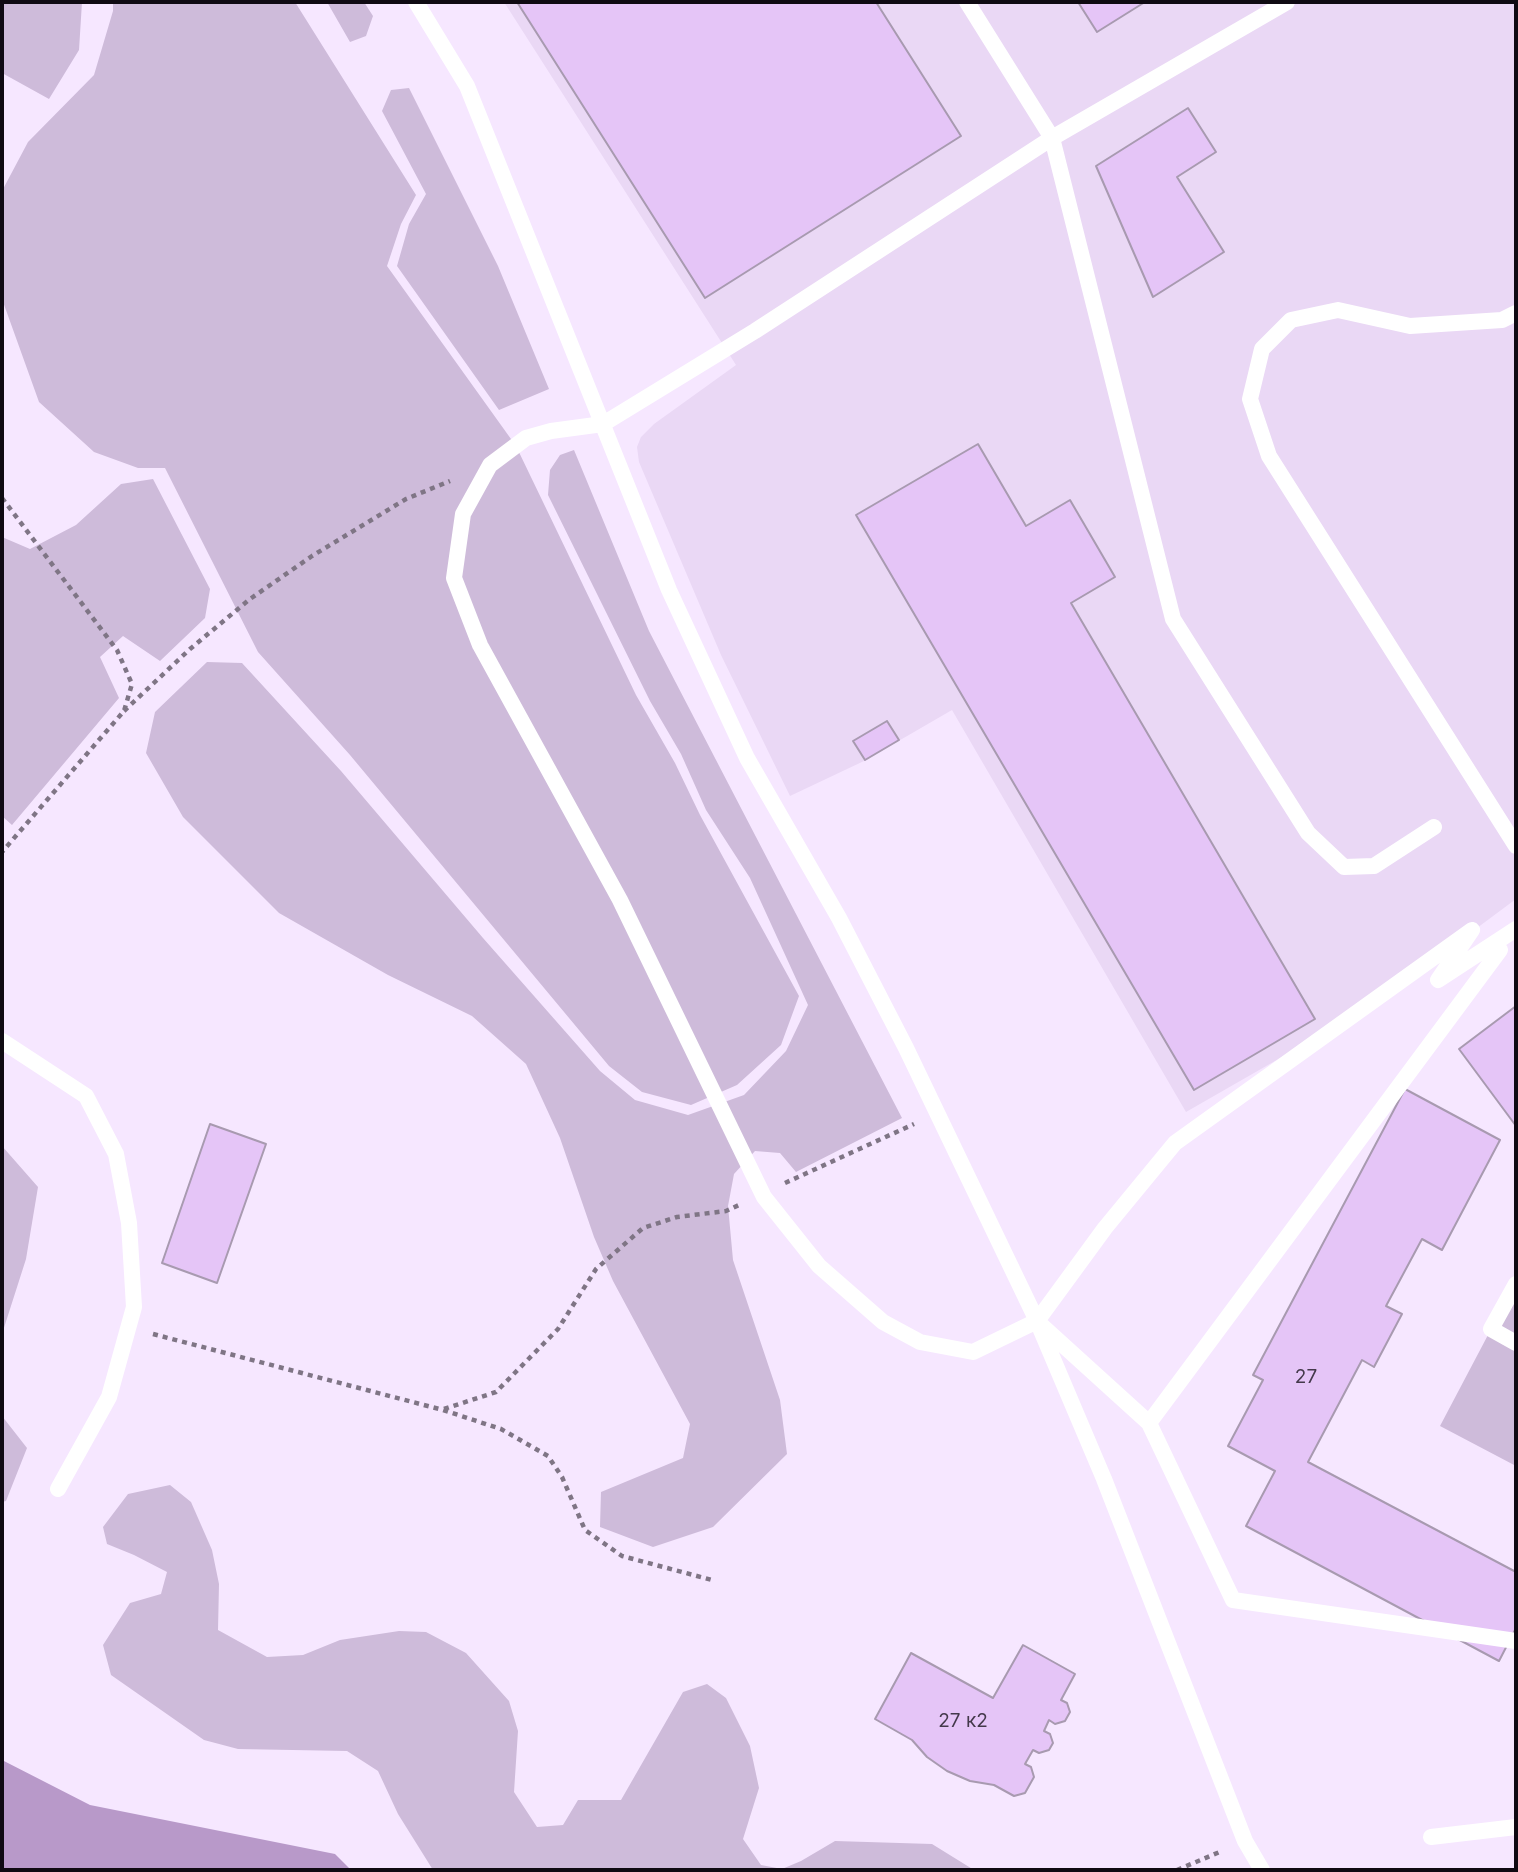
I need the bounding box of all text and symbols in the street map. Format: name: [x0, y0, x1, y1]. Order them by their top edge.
house number: 27: [1295, 1366, 1317, 1388]
house number: 27 к2: [938, 1710, 988, 1732]

